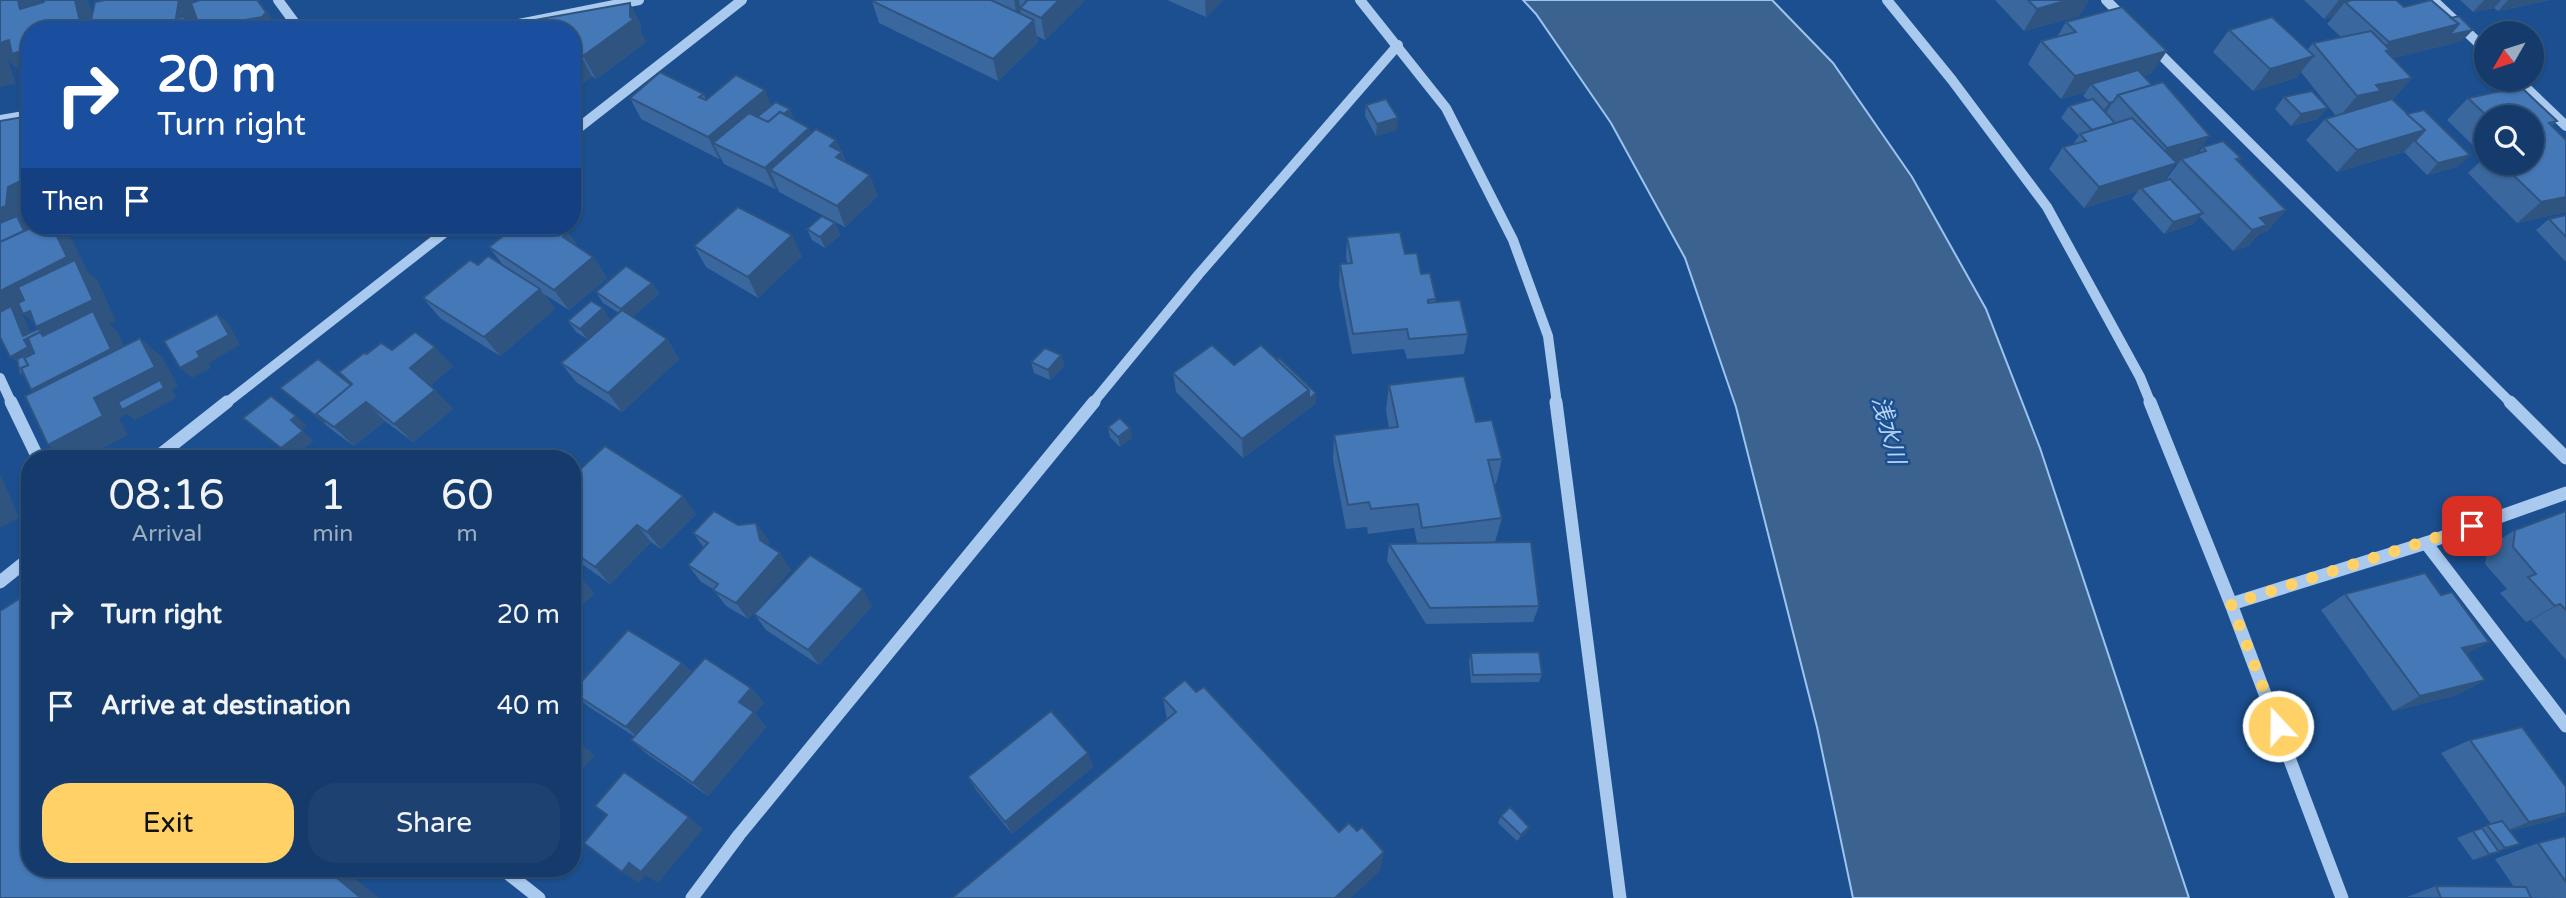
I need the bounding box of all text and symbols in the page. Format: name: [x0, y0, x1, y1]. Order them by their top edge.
north arrow: [2474, 21, 2544, 91]
map controls: [2474, 21, 2544, 175]
text: 20 m: [157, 46, 276, 105]
icon: right: [42, 49, 133, 140]
button: search: [2474, 105, 2544, 175]
text: Turn right: [157, 106, 306, 144]
icon: arrive: [118, 182, 156, 220]
text: Then: [42, 186, 104, 217]
water label: 浅水川: [1866, 393, 1911, 470]
text: 08:16: [108, 470, 225, 521]
text: 1: [320, 470, 346, 521]
text: 60: [441, 470, 494, 521]
pin: [2442, 496, 2502, 556]
icon: arrive: [2453, 507, 2491, 545]
text: Arrival: [131, 520, 202, 548]
text: min: [312, 520, 353, 548]
text: m: [457, 520, 478, 548]
icon: right: [42, 596, 80, 634]
text: Turn right: [101, 599, 222, 630]
text: 20 m: [497, 599, 560, 630]
icon: arrive: [42, 687, 80, 725]
position arrow: [2241, 689, 2315, 763]
text: Arrive at destination: [101, 690, 351, 721]
text: 40 m: [497, 690, 560, 721]
button: Exit: [42, 783, 294, 863]
button: Share: [308, 783, 560, 863]

